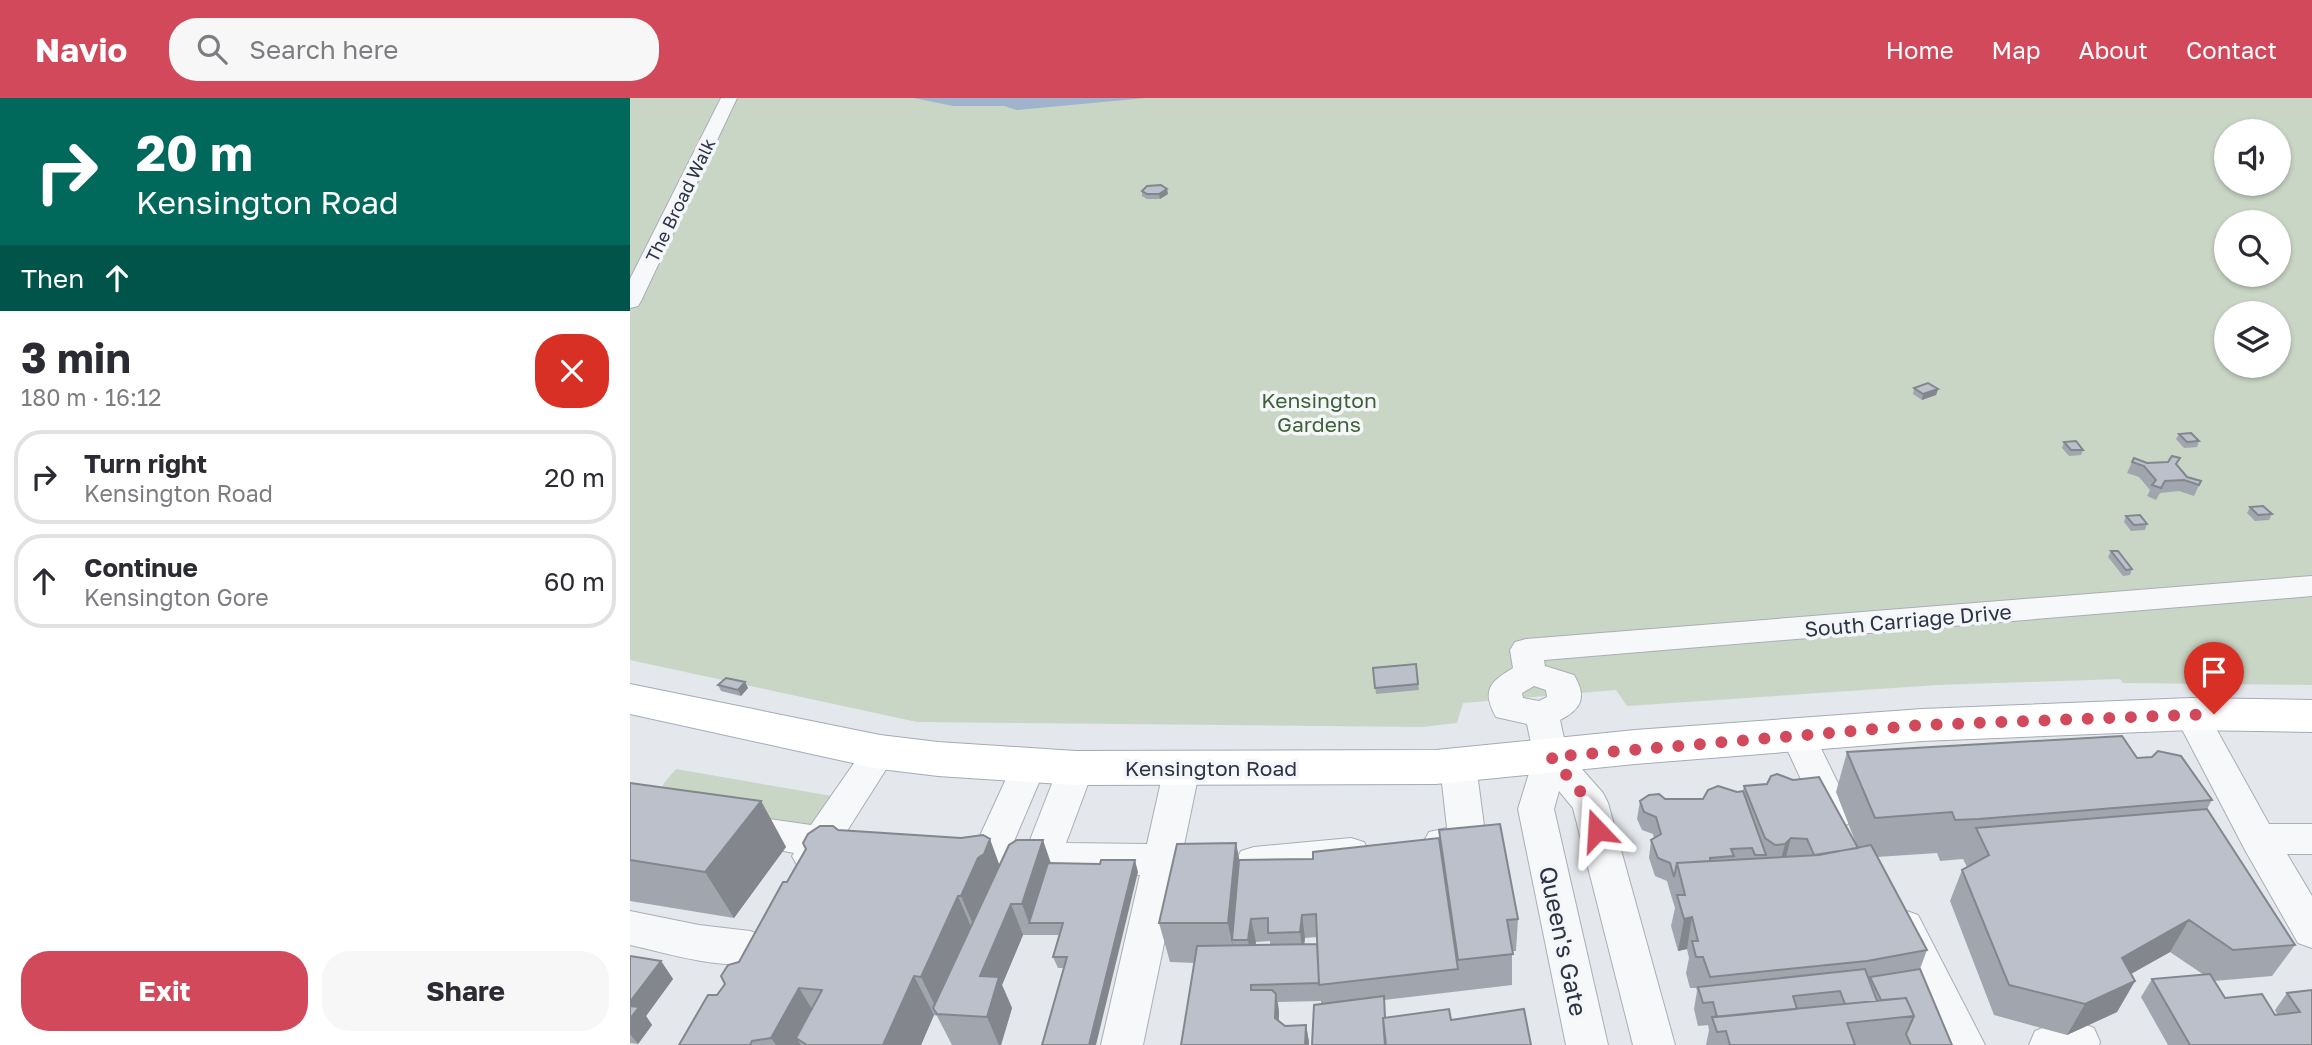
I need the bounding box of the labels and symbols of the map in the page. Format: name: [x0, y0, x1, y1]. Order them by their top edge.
street label: The Broad Walk: [640, 134, 720, 266]
park label: Kensington Gardens: [1261, 387, 1377, 437]
street label: South Carriage Drive: [1803, 598, 2013, 642]
pin: [2184, 642, 2244, 714]
street label: Kensington Road: [1125, 755, 1297, 781]
position arrow: [1560, 793, 1634, 867]
street label: Queen's Gate: [1534, 863, 1594, 1019]

